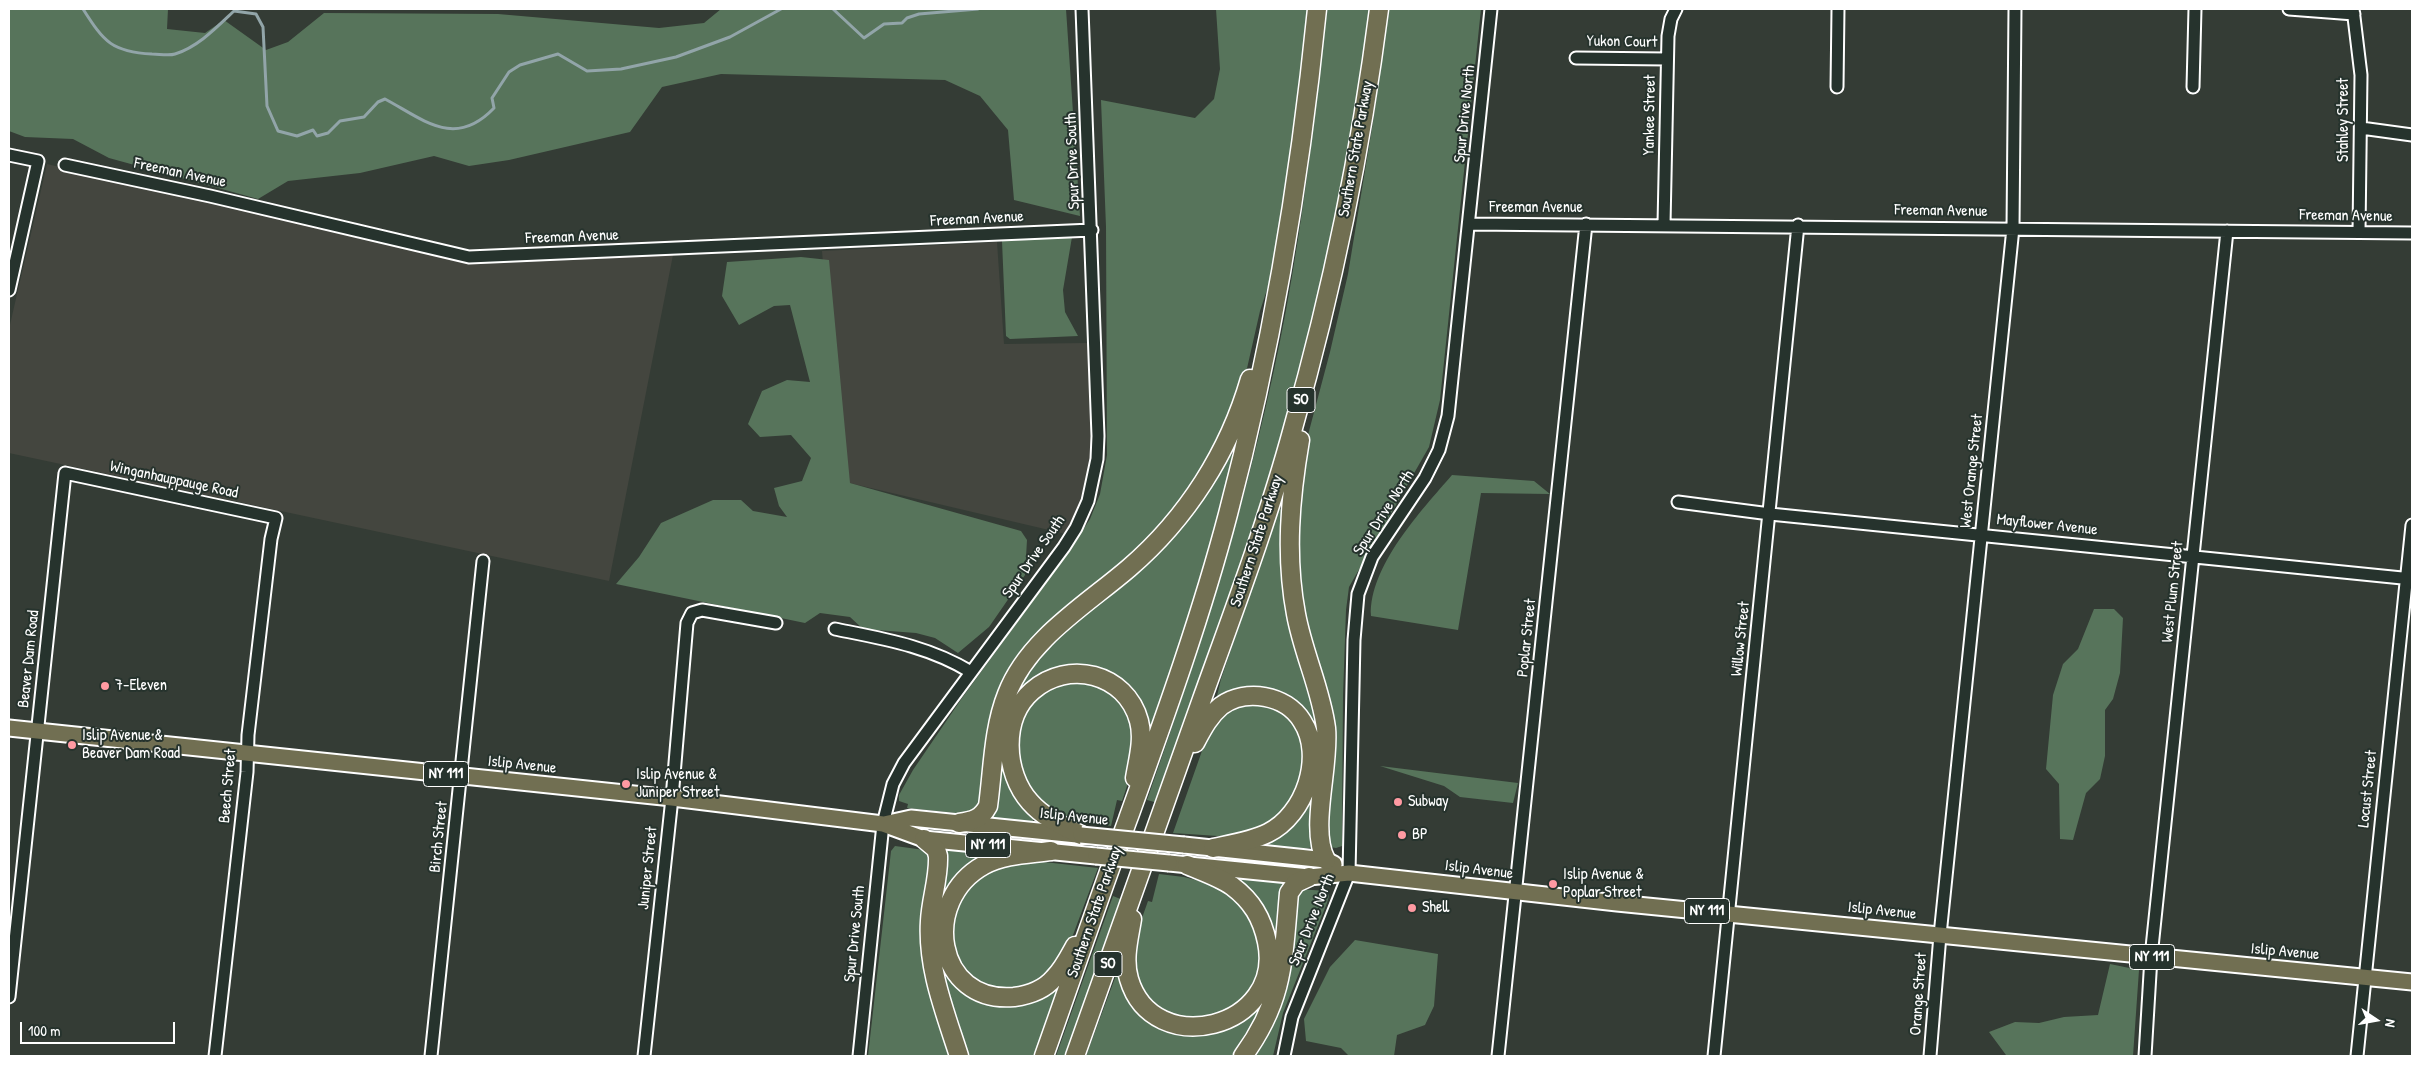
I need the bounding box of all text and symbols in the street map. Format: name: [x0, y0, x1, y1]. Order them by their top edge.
street label: Yukon Court: [1586, 32, 1658, 52]
street label: Spur Drive North: [1450, 64, 1480, 164]
street label: Yankee Street: [1640, 74, 1660, 156]
street label: Stahley Street: [2334, 78, 2354, 162]
street label: Southern State Parkway: [1335, 80, 1377, 218]
street label: Spur Drive South: [1062, 112, 1084, 210]
street label: Freeman Avenue: [132, 154, 228, 192]
street label: Freeman Avenue: [1489, 198, 1583, 218]
street label: Freeman Avenue: [1894, 201, 1988, 221]
street label: Freeman Avenue: [2299, 206, 2393, 226]
street label: Freeman Avenue: [930, 207, 1024, 231]
street label: Freeman Avenue: [525, 226, 619, 248]
road number: SO: [1287, 388, 1315, 412]
street label: West Orange Street: [1956, 413, 1988, 529]
street label: Winganhauppauge Road: [108, 457, 240, 503]
street label: Spur Drive North: [1349, 467, 1419, 559]
street label: Southern State Parkway: [1227, 473, 1287, 609]
street label: Mayflower Avenue: [1996, 510, 2098, 540]
street label: Spur Drive South: [998, 512, 1070, 602]
street label: West Plum Street: [2158, 540, 2188, 644]
street label: Poplar Street: [1513, 598, 1541, 678]
street label: Willow Street: [1728, 601, 1754, 677]
street label: Beaver Dam Road: [14, 609, 44, 709]
place label: 7-Eleven: [115, 676, 167, 696]
marker: 7-Eleven: [99, 680, 111, 692]
place label: Islip Avenue & Beaver Dam Road: [82, 726, 180, 764]
marker: Islip Avenue & Beaver Dam Road: [66, 739, 78, 751]
street label: Beech Street: [215, 748, 241, 824]
street label: Locust Street: [2354, 749, 2382, 829]
street label: Islip Avenue: [487, 752, 557, 778]
road number: NY 111: [424, 762, 468, 786]
place label: Islip Avenue & Juniper Street: [636, 765, 719, 803]
marker: Islip Avenue & Juniper Street: [620, 778, 632, 790]
place label: Subway: [1408, 792, 1449, 812]
marker: Subway: [1392, 796, 1404, 808]
street label: Birch Street: [426, 800, 452, 874]
street label: Islip Avenue: [1039, 804, 1109, 830]
place label: BP: [1412, 825, 1428, 845]
street label: Juniper Street: [634, 826, 662, 910]
marker: BP: [1396, 829, 1408, 841]
road number: NY 111: [966, 832, 1010, 858]
street label: Southern State Parkway: [1064, 844, 1126, 980]
street label: Islip Avenue: [1444, 856, 1514, 884]
place label: Islip Avenue & Poplar Street: [1563, 865, 1644, 903]
street label: Spur Drive North: [1285, 871, 1339, 969]
marker: Islip Avenue & Poplar Street: [1547, 878, 1559, 890]
street label: Spur Drive South: [840, 885, 870, 983]
place label: Shell: [1422, 898, 1449, 918]
road number: NY 111: [1684, 898, 1730, 924]
street label: Islip Avenue: [1847, 898, 1917, 924]
marker: Shell: [1406, 902, 1418, 914]
street label: Islip Avenue: [2250, 939, 2320, 965]
road number: NY 111: [2130, 944, 2174, 970]
road number: SO: [1094, 952, 1122, 976]
street label: Orange Street: [1907, 952, 1931, 1036]
north arrow: [2351, 995, 2401, 1045]
scale bar: [22, 1012, 178, 1044]
text: N: [2381, 1018, 2401, 1029]
text: 100 m: [28, 1020, 61, 1041]

